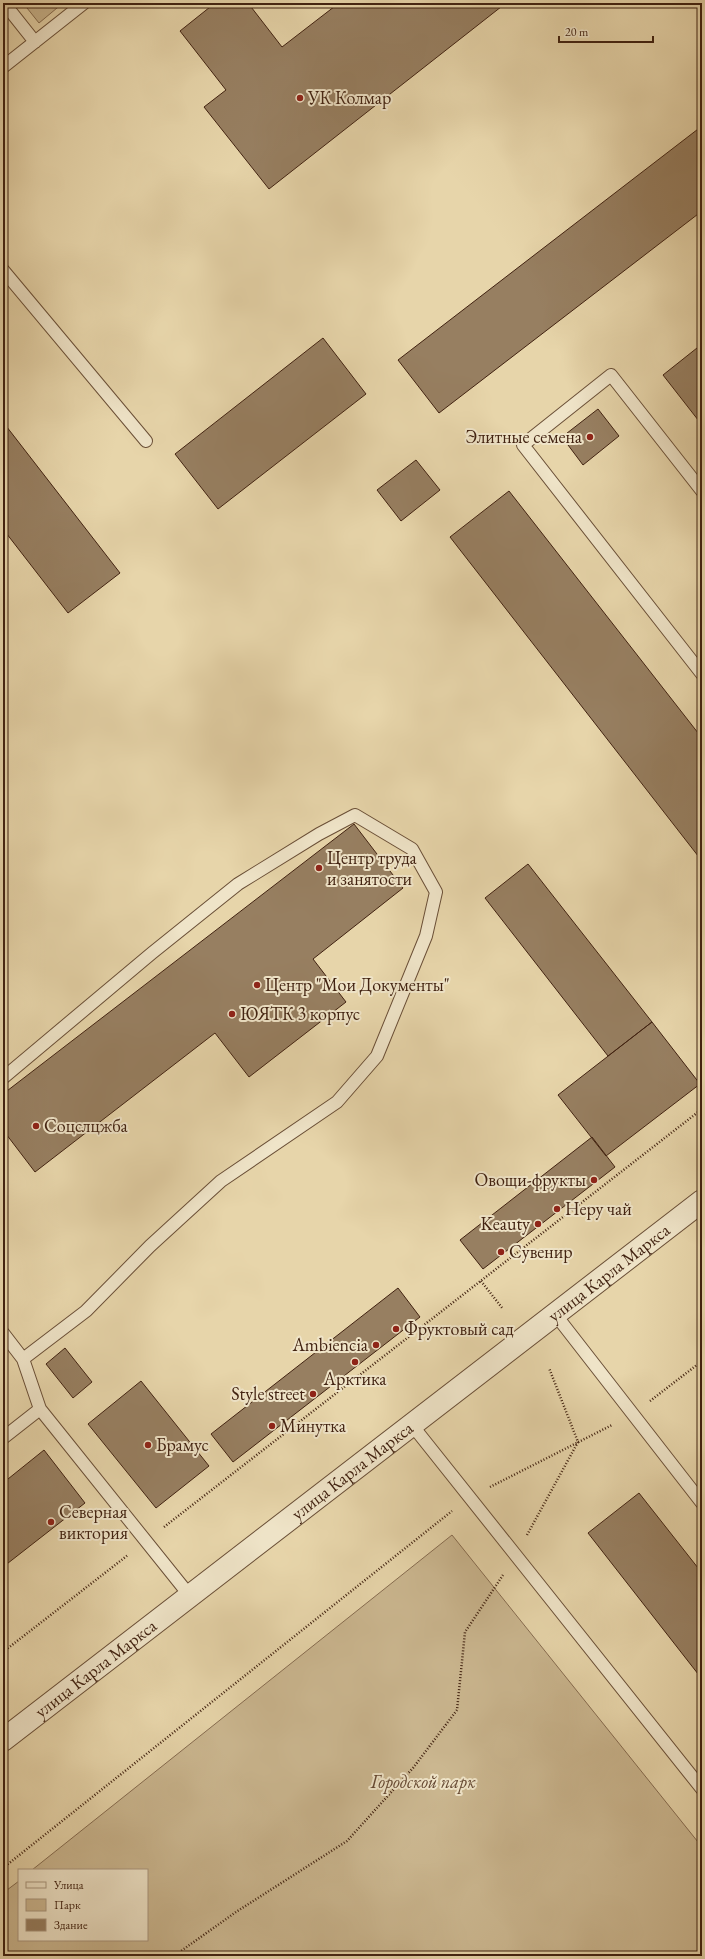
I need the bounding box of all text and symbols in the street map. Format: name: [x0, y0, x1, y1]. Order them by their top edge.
scale bar: [559, 18, 653, 44]
text: 20 m: [565, 24, 589, 40]
place label: УК Колмар: [307, 86, 391, 109]
marker: УК Колмар: [295, 93, 305, 103]
place label: Элитные семена: [465, 425, 583, 448]
marker: Элитные семена: [585, 432, 595, 442]
place label: Центр труда и занятости: [327, 846, 418, 890]
marker: Центр труда и занятости: [314, 863, 324, 873]
place label: Центр "Мои Документы": [265, 973, 450, 996]
marker: Центр "Мои Документы": [252, 980, 262, 990]
place label: ЮЯТК 3 корпус: [240, 1002, 360, 1025]
marker: ЮЯТК 3 корпус: [227, 1009, 237, 1019]
place label: Соцслцжба: [44, 1114, 128, 1137]
marker: Соцслцжба: [31, 1121, 41, 1131]
place label: Овощи-фрукты: [475, 1168, 586, 1191]
marker: Овощи-фрукты: [589, 1175, 599, 1185]
place label: Неру чай: [565, 1197, 632, 1220]
marker: Неру чай: [552, 1204, 562, 1214]
place label: Keauty: [481, 1212, 530, 1235]
street label: улица Карла Маркса: [543, 1218, 675, 1327]
marker: Keauty: [533, 1219, 543, 1229]
place label: Сувенир: [509, 1240, 573, 1263]
marker: Сувенир: [496, 1247, 506, 1257]
place label: Фруктовый сад: [404, 1317, 514, 1340]
marker: Фруктовый сад: [391, 1324, 401, 1334]
place label: Ambiencia: [291, 1333, 369, 1356]
marker: Ambiencia: [371, 1340, 381, 1350]
marker: Арктика: [350, 1357, 360, 1367]
place label: Арктика: [323, 1367, 387, 1390]
place label: Style street: [231, 1382, 305, 1405]
marker: Style street: [308, 1389, 318, 1399]
place label: Минутка: [280, 1414, 347, 1437]
street label: улица Карла Маркса: [286, 1416, 418, 1525]
marker: Минутка: [267, 1421, 277, 1431]
place label: Брамус: [156, 1433, 209, 1456]
marker: Брамус: [143, 1440, 153, 1450]
place label: Северная виктория: [59, 1500, 128, 1544]
marker: Северная виктория: [46, 1517, 56, 1527]
street label: улица Карла Маркса: [30, 1613, 162, 1722]
park label: Городской парк: [370, 1770, 476, 1794]
legend: [18, 1869, 148, 1941]
text: Улица: [53, 1877, 84, 1893]
text: Парк: [54, 1897, 81, 1913]
text: Здание: [54, 1917, 88, 1933]

